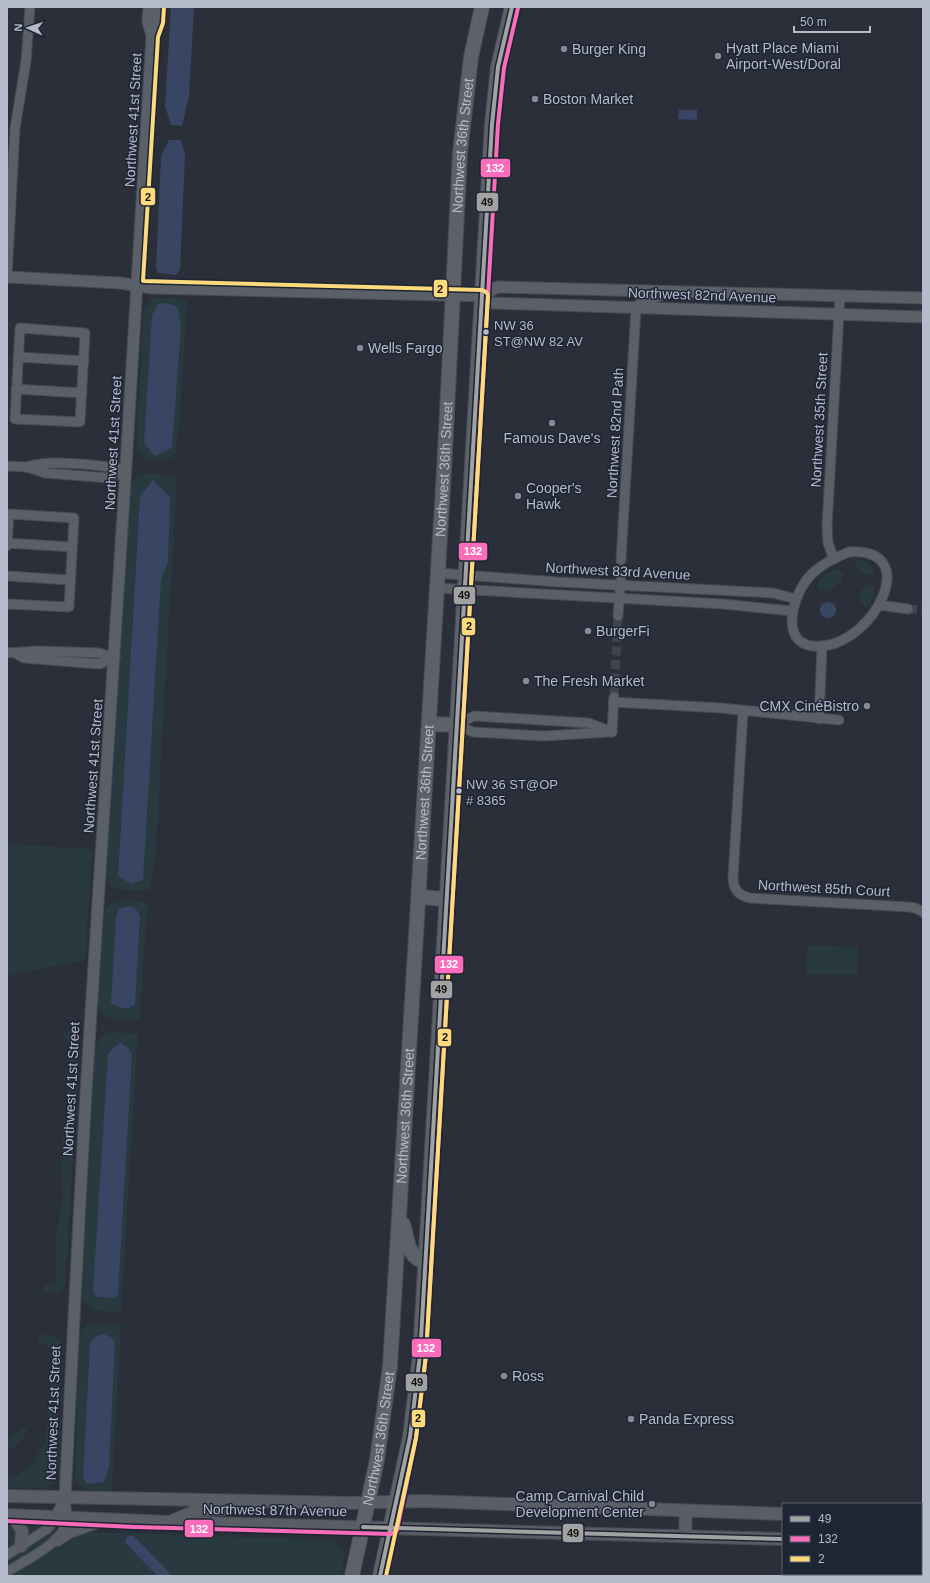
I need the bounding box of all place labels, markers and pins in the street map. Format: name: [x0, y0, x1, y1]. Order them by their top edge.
place label: Hyatt Place Miami Airport-West/Doral: [726, 40, 841, 72]
place label: Burger King: [572, 41, 646, 57]
marker: Burger King: [559, 44, 569, 54]
marker: Hyatt Place Miami Airport-West/Doral: [713, 51, 723, 61]
place label: Boston Market: [543, 91, 633, 107]
marker: Boston Market: [530, 94, 540, 104]
place label: NW 36 ST@NW 82 AV: [494, 318, 583, 349]
marker: NW 36 ST@NW 82 AV: [481, 327, 491, 337]
place label: Wells Fargo: [368, 340, 443, 356]
marker: Wells Fargo: [355, 343, 365, 353]
marker: Famous Dave's: [547, 418, 557, 428]
place label: Famous Dave's: [504, 430, 600, 446]
place label: Cooper's Hawk: [526, 480, 582, 512]
marker: Cooper's Hawk: [513, 491, 523, 501]
place label: BurgerFi: [596, 623, 650, 639]
marker: BurgerFi: [583, 626, 593, 636]
place label: The Fresh Market: [534, 673, 645, 689]
marker: The Fresh Market: [521, 676, 531, 686]
place label: CMX CinéBistro: [759, 698, 859, 714]
marker: CMX CinéBistro: [862, 701, 872, 711]
place label: NW 36 ST@OP # 8365: [466, 777, 558, 808]
marker: NW 36 ST@OP # 8365: [454, 786, 464, 796]
place label: Ross: [512, 1368, 544, 1384]
marker: Ross: [499, 1371, 509, 1381]
place label: Panda Express: [639, 1411, 734, 1427]
marker: Panda Express: [626, 1414, 636, 1424]
place label: Camp Carnival Child Development Center: [516, 1488, 644, 1520]
marker: Camp Carnival Child Development Center: [647, 1499, 657, 1509]

